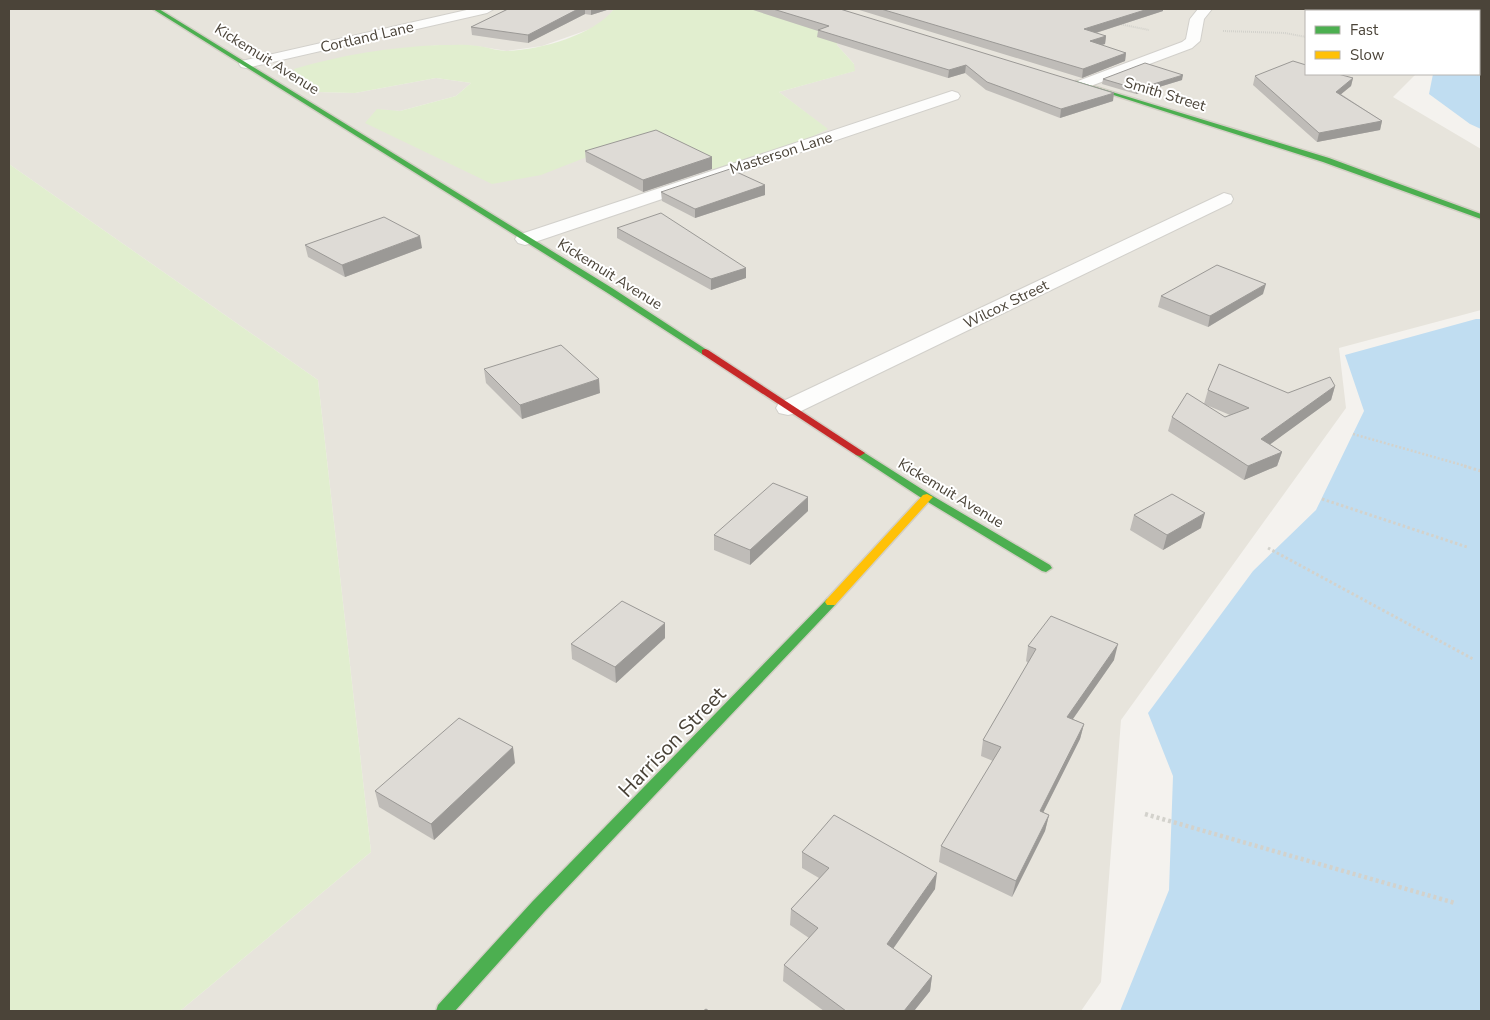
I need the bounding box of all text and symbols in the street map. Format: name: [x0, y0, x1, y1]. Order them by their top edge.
legend: [1305, 10, 1480, 75]
street label: Cortland Lane: [318, 17, 416, 57]
street label: Kickemuit Avenue: [211, 19, 323, 99]
text: Fast: [1350, 20, 1379, 40]
text: Slow: [1350, 45, 1385, 65]
street label: Smith Street: [1122, 72, 1209, 116]
street label: Masterson Lane: [727, 127, 835, 179]
street label: Kickemuit Avenue: [554, 234, 666, 314]
street label: Wilcox Street: [960, 275, 1052, 333]
street label: Kickemuit Avenue: [894, 454, 1008, 532]
street label: Harrison Street: [612, 680, 732, 803]

